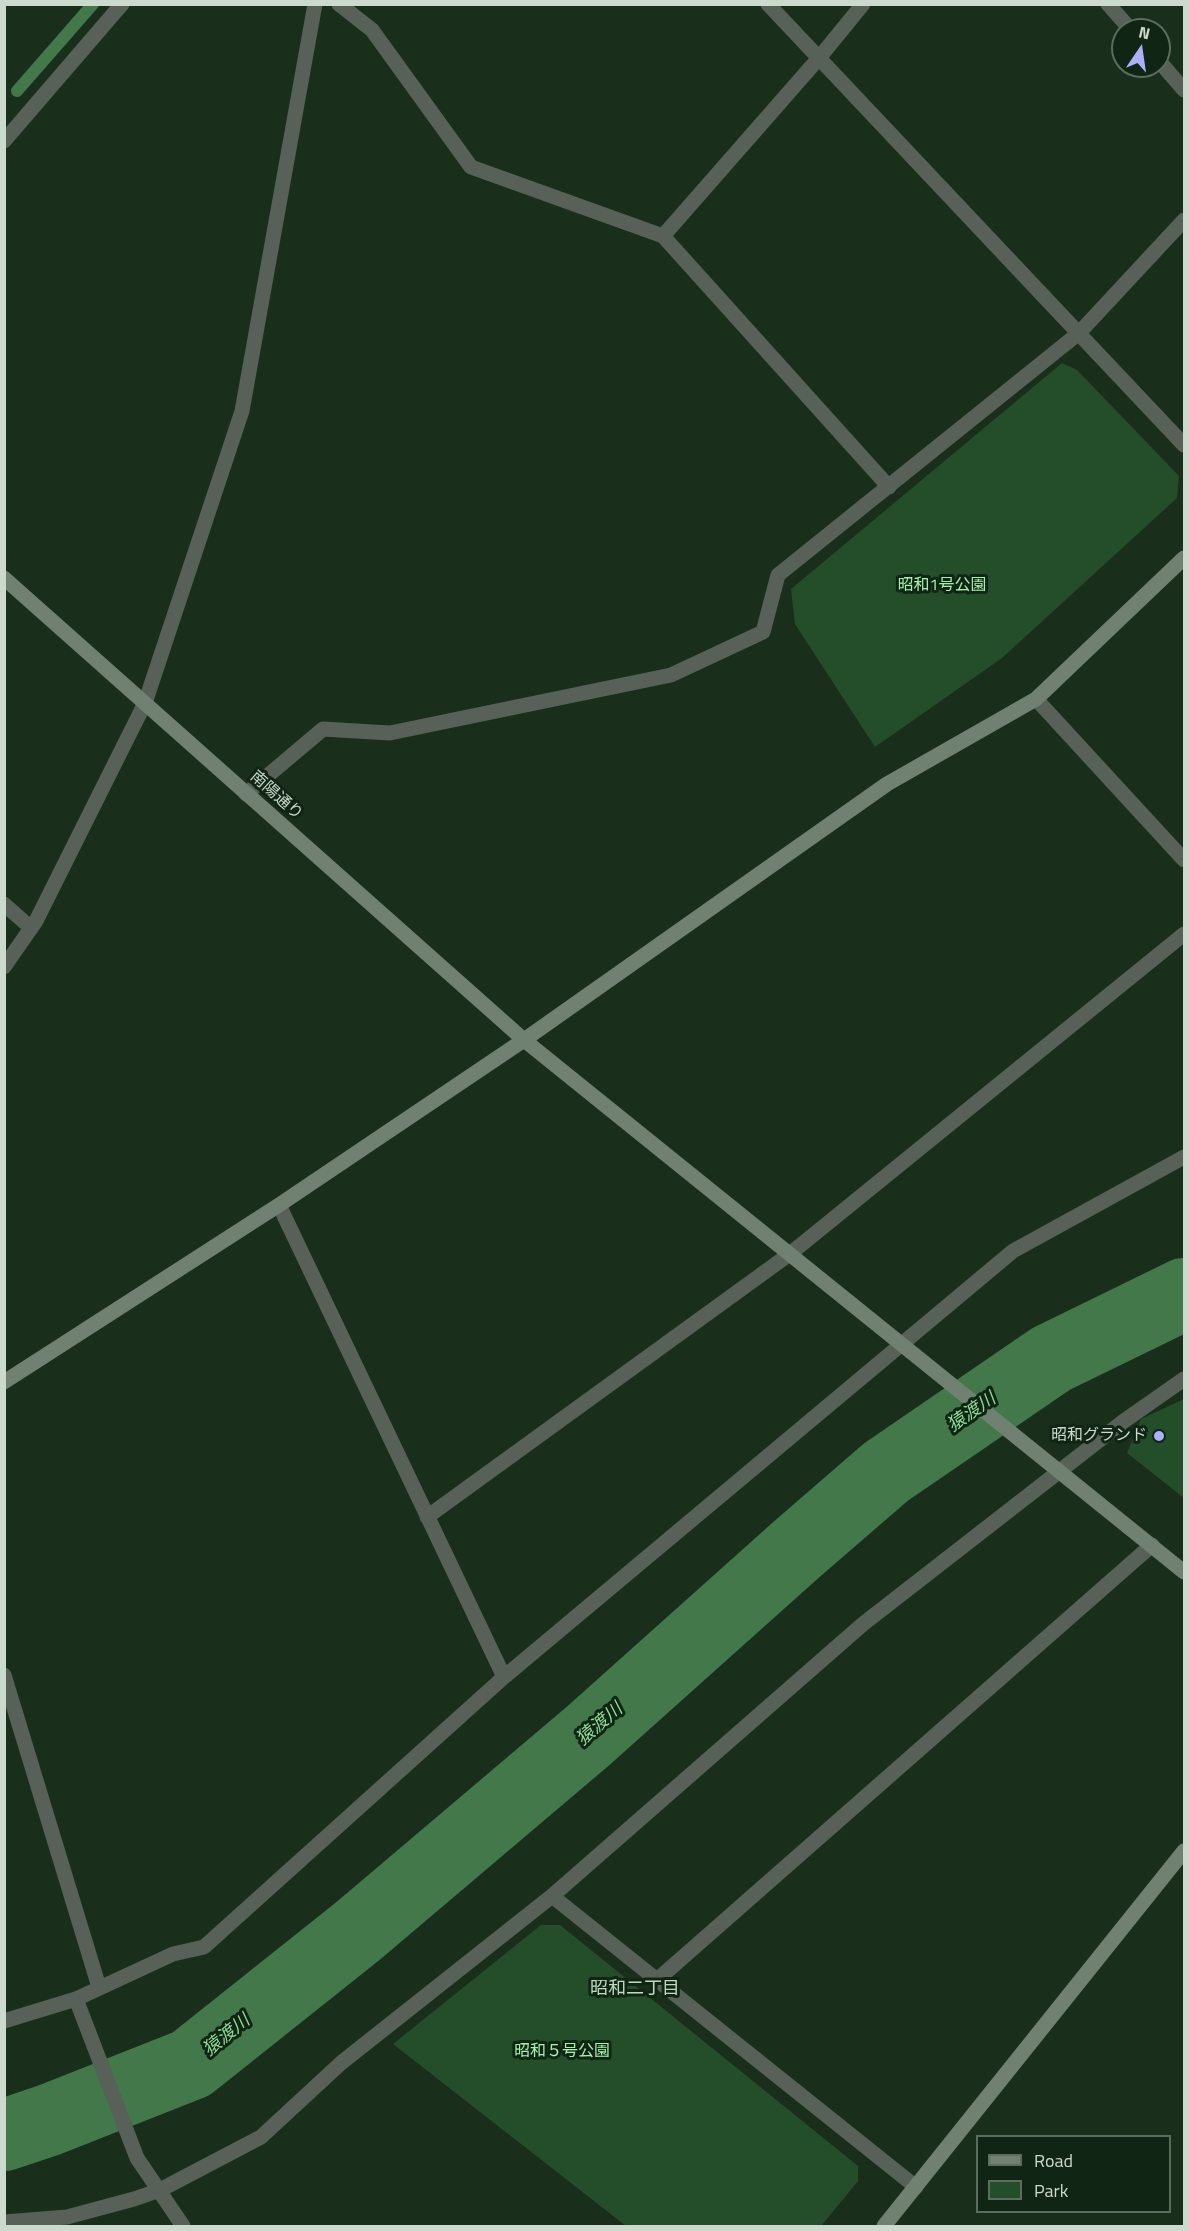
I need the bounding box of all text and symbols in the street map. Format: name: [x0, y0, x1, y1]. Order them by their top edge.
north arrow: [1111, 18, 1171, 78]
text: N: [1136, 19, 1153, 45]
park label: 昭和1号公園: [898, 576, 986, 596]
street label: 南陽通り: [246, 767, 306, 825]
water label: 猿渡川: [944, 1389, 1000, 1437]
place label: 昭和グランド: [1051, 1426, 1147, 1446]
marker: 昭和グランド: [1152, 1429, 1166, 1443]
water label: 猿渡川: [573, 1699, 627, 1751]
district label: 昭和二丁目: [590, 1979, 680, 2001]
water label: 猿渡川: [199, 2011, 255, 2061]
park label: 昭和５号公園: [514, 2042, 610, 2062]
legend: [976, 2135, 1171, 2213]
text: Road: [1034, 2147, 1073, 2174]
text: Park: [1034, 2177, 1068, 2204]

